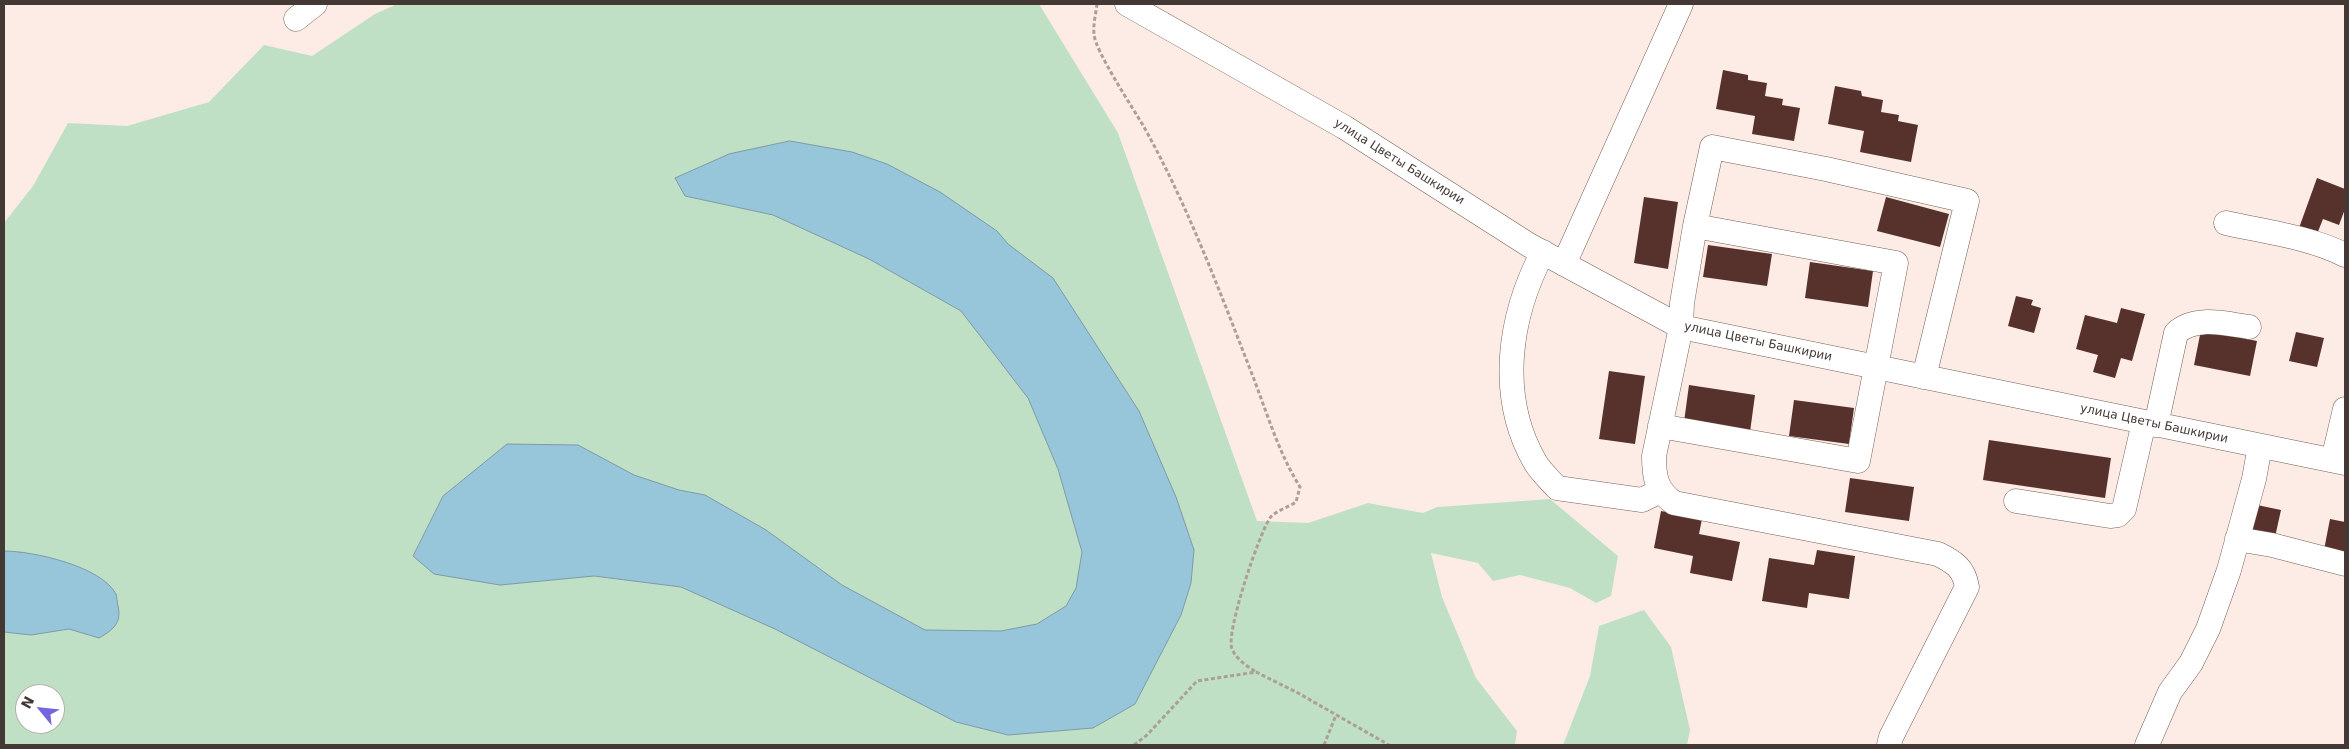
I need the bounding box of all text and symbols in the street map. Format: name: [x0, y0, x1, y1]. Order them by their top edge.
street label: улица Цветы Башкирии: [1331, 116, 1467, 208]
street label: улица Цветы Башкирии: [1683, 319, 1833, 365]
street label: улица Цветы Башкирии: [2079, 401, 2229, 447]
north arrow: [15, 684, 65, 734]
text: N: [18, 693, 37, 711]

